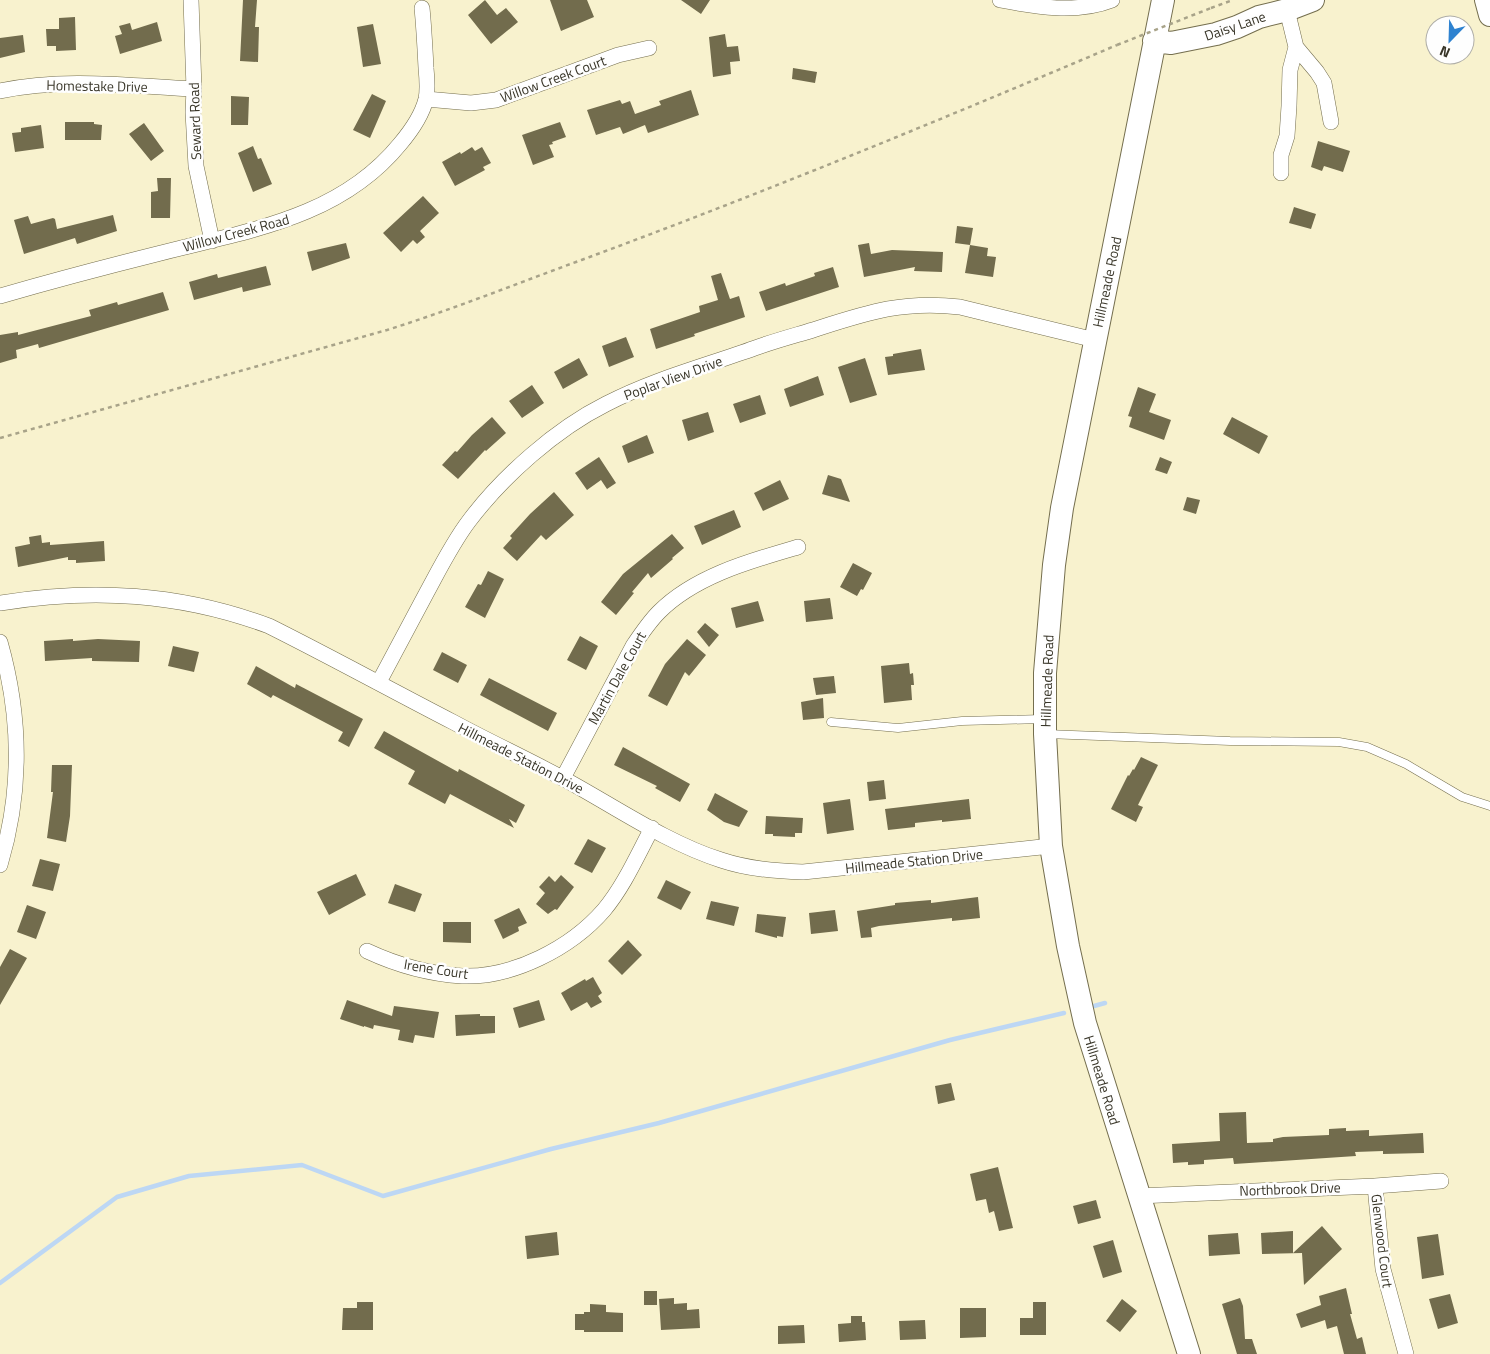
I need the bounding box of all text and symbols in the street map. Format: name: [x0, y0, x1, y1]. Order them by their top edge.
street label: Daisy Lane: [1201, 5, 1268, 46]
north arrow: [1425, 15, 1475, 65]
text: N: [1436, 41, 1453, 64]
street label: Willow Creek Court: [497, 50, 609, 107]
street label: Homestake Drive: [46, 74, 148, 97]
street label: Seward Road: [183, 82, 206, 160]
street label: Willow Creek Road: [180, 208, 291, 257]
street label: Hillmeade Road: [1087, 234, 1126, 329]
street label: Poplar View Drive: [620, 350, 725, 405]
street label: Martin Dale Court: [582, 627, 651, 728]
street label: Hillmeade Road: [1034, 634, 1059, 728]
street label: Hillmeade Station Drive: [455, 717, 588, 798]
street label: Hillmeade Station Drive: [844, 843, 984, 878]
street label: Irene Court: [402, 953, 470, 984]
street label: Hillmeade Road: [1079, 1032, 1126, 1127]
street label: Northbrook Drive: [1239, 1176, 1341, 1201]
street label: Glenwood Court: [1366, 1193, 1399, 1289]

